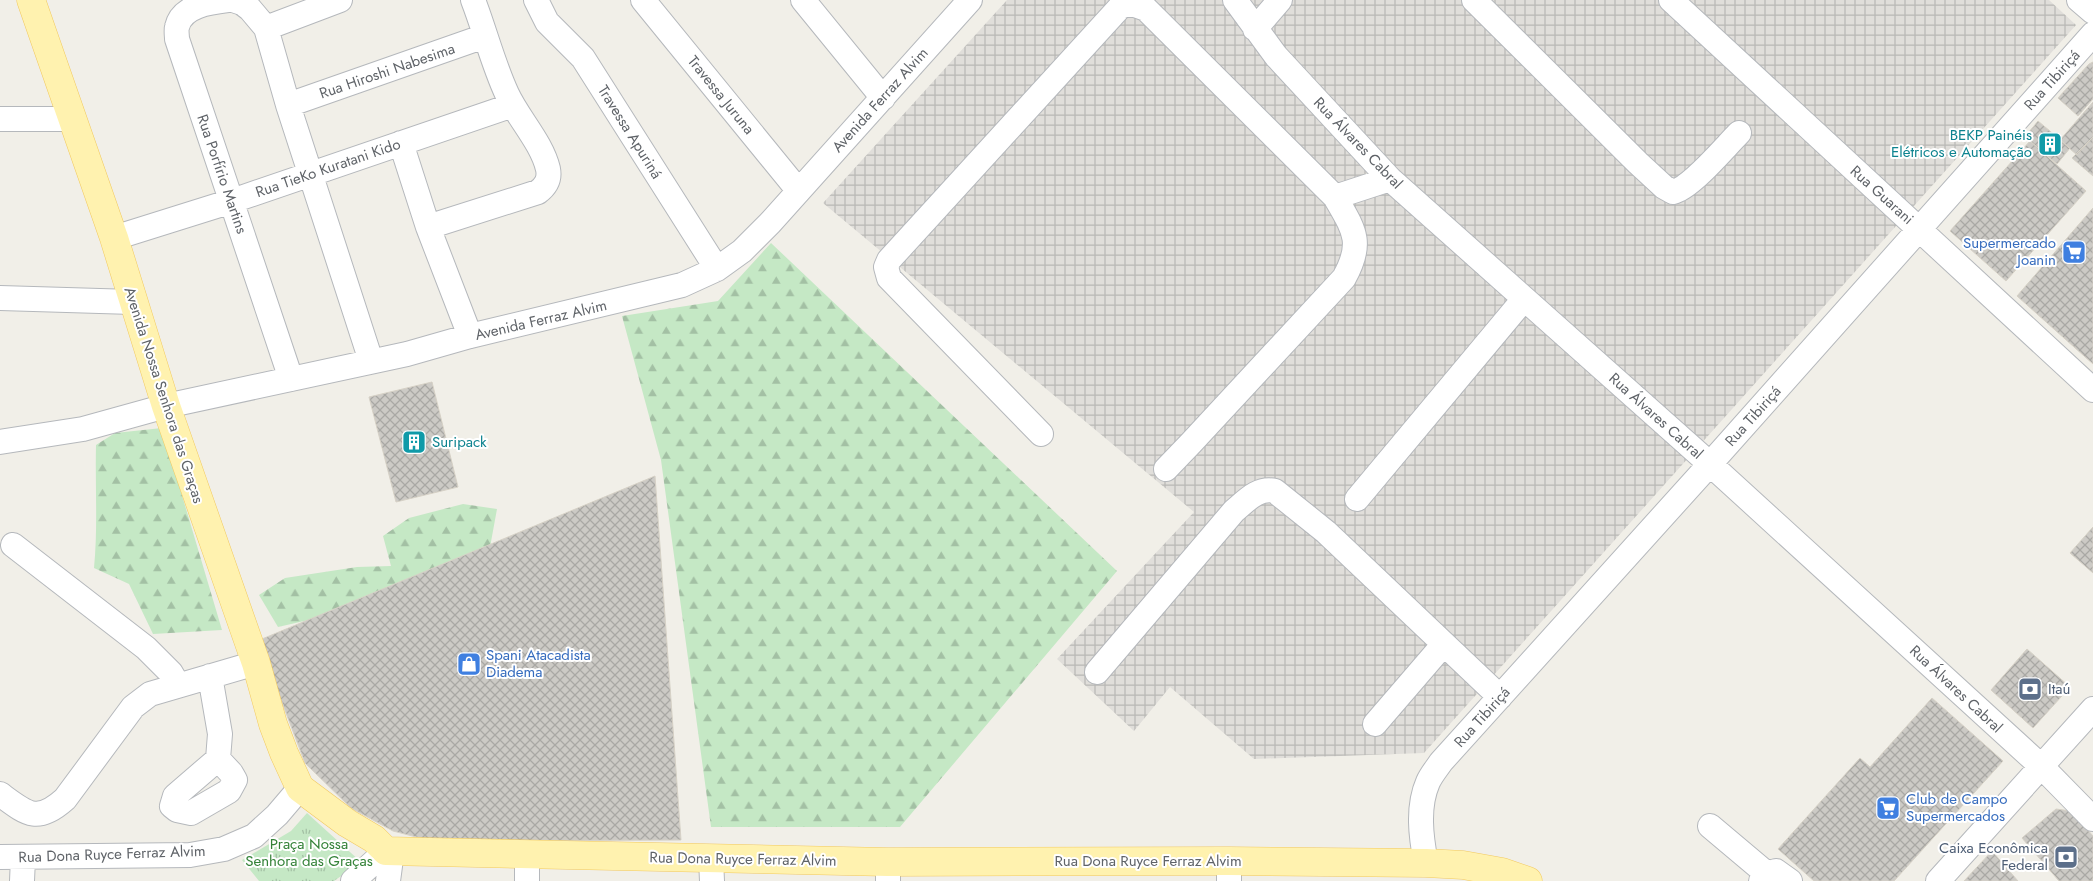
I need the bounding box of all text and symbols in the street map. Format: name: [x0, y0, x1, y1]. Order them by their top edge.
street label: Rua Hiroshi Nabesima: [316, 37, 458, 105]
street label: Avenida Ferraz Alvim: [827, 43, 933, 157]
street label: Rua Tibiriçá: [2019, 45, 2085, 115]
street label: Travessa Juruna: [682, 51, 760, 139]
street label: Travessa Apuriná: [592, 81, 668, 183]
street label: Rua Álvares Cabral: [1308, 92, 1408, 194]
street label: Rua Porfírio Martins: [191, 111, 253, 237]
place label: BEKP Painéis Elétricos e Automação: [1891, 124, 2032, 163]
building icon: BEKP Painéis Elétricos e Automação: [2037, 131, 2063, 157]
street label: Rua TieKo Kuratani Kido: [253, 133, 403, 203]
street label: Rua Guarani: [1845, 160, 1919, 230]
place label: Supermercado Joanin: [1963, 232, 2056, 271]
supermarket icon: Supermercado Joanin: [2061, 239, 2087, 265]
street label: Avenida Nossa Senhora das Graças: [119, 284, 209, 506]
street label: Avenida Ferraz Alvim: [473, 294, 609, 346]
street label: Rua Álvares Cabral: [1604, 368, 1708, 464]
street label: Rua Tibiriçá: [1720, 381, 1786, 451]
building icon: Suripack: [401, 429, 427, 455]
place label: Suripack: [432, 431, 487, 453]
street label: Rua Álvares Cabral: [1905, 640, 2007, 738]
place label: Spani Atacadista Diadema: [486, 644, 591, 683]
shop icon: Spani Atacadista Diadema: [456, 651, 482, 677]
bank icon: Itaú: [2017, 676, 2043, 702]
place label: Itaú: [2048, 678, 2070, 700]
street label: Rua Tibiriçá: [1449, 682, 1515, 752]
place label: Club de Campo Supermercados: [1906, 788, 2007, 827]
supermarket icon: Club de Campo Supermercados: [1875, 795, 1901, 821]
park label: Praça Nossa Senhora das Graças: [245, 833, 373, 872]
place label: Caixa Econômica Federal: [1939, 837, 2048, 876]
street label: Rua Dona Ruyce Ferraz Alvim: [18, 840, 206, 868]
bank icon: Caixa Econômica Federal: [2053, 844, 2079, 870]
street label: Rua Dona Ruyce Ferraz Alvim: [649, 846, 837, 872]
street label: Rua Dona Ruyce Ferraz Alvim: [1054, 850, 1242, 872]

